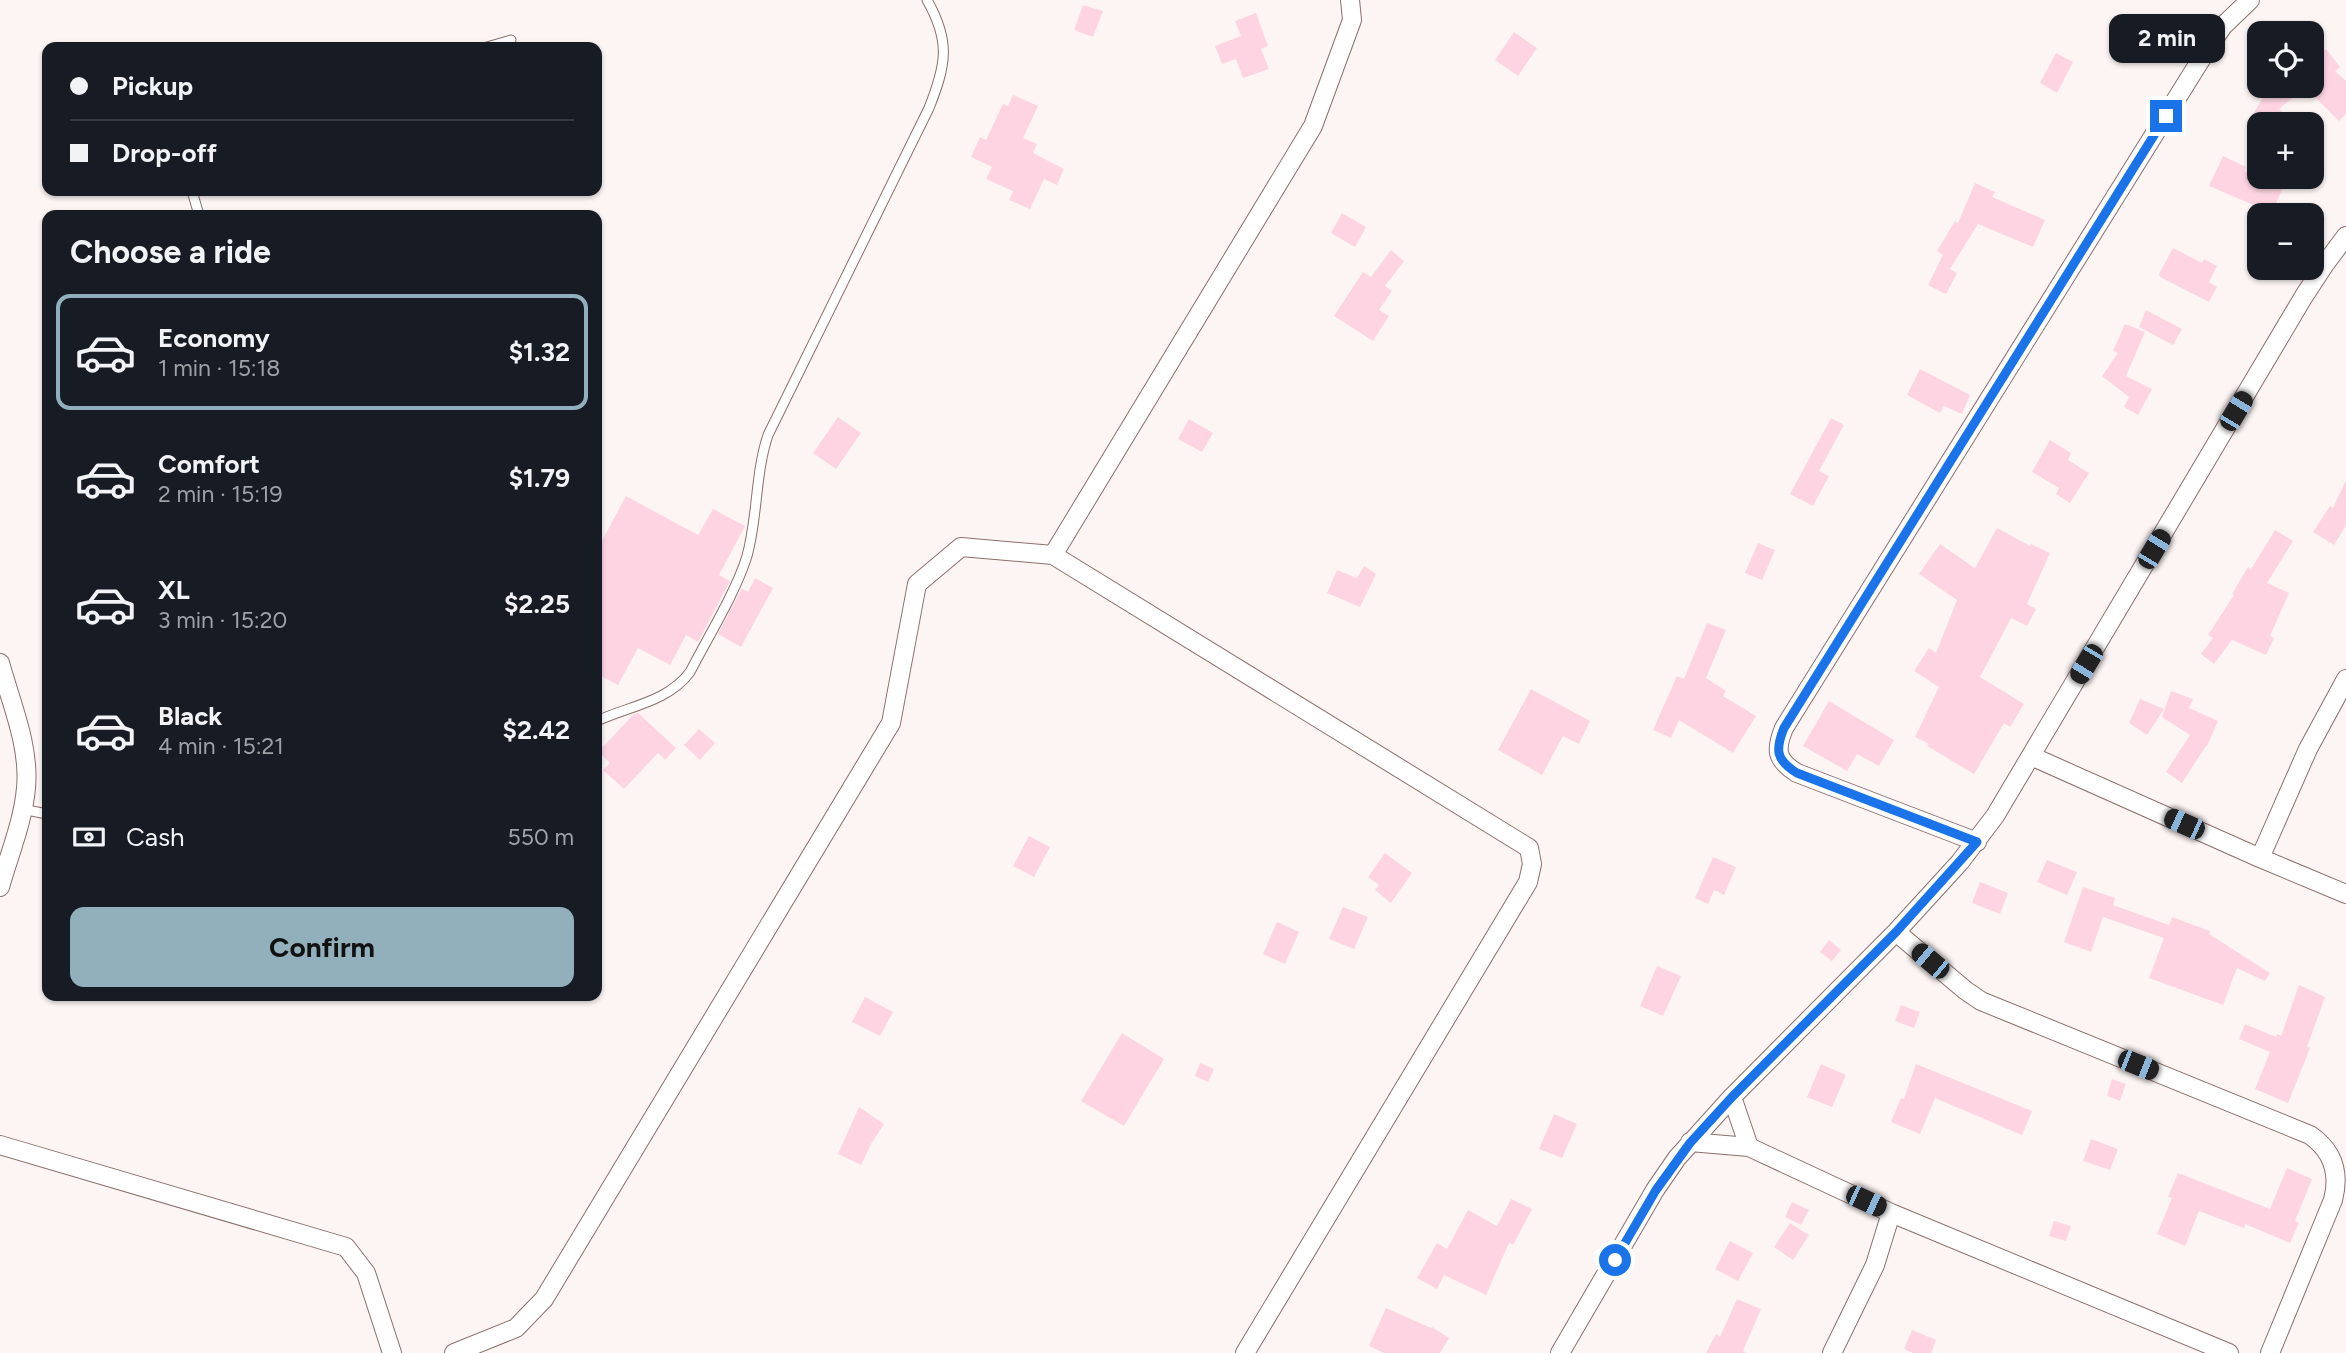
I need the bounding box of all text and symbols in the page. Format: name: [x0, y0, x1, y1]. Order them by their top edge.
callout: 2 min: [2108, 15, 2224, 64]
map controls: [2247, 21, 2324, 280]
button: locate: [2247, 21, 2324, 98]
text: 2 min: [2138, 24, 2196, 52]
text: Pickup: [112, 70, 193, 102]
route end: [2150, 100, 2182, 132]
button: +: [2247, 112, 2324, 189]
text: Drop-off: [112, 137, 217, 169]
button: −: [2247, 203, 2324, 280]
text: Choose a ride: [70, 233, 271, 271]
icon: car: [74, 321, 137, 384]
text: Economy: [158, 322, 270, 354]
text: $1.32: [509, 336, 570, 368]
text: 1 min · 15:18: [158, 354, 280, 382]
car: [2217, 388, 2256, 434]
icon: car: [74, 447, 137, 510]
text: Comfort: [158, 448, 260, 480]
text: $1.79: [509, 462, 570, 494]
text: 2 min · 15:19: [158, 480, 283, 508]
car: [2135, 526, 2174, 572]
icon: car: [74, 573, 137, 636]
text: XL: [158, 574, 190, 606]
text: $2.25: [504, 588, 570, 620]
text: 3 min · 15:20: [158, 606, 287, 634]
car: [2067, 641, 2106, 687]
icon: car: [74, 699, 137, 762]
text: Black: [158, 700, 222, 732]
text: $2.42: [503, 714, 570, 746]
text: 4 min · 15:21: [158, 732, 284, 760]
car: [2161, 806, 2208, 842]
icon: cash: [70, 818, 108, 856]
text: Cash: [126, 821, 185, 853]
text: 550 m: [508, 823, 574, 851]
button: Confirm: [70, 907, 574, 987]
car: [1908, 939, 1953, 983]
car: [2115, 1047, 2162, 1083]
car: [1843, 1183, 1890, 1219]
route start: [1599, 1244, 1631, 1276]

